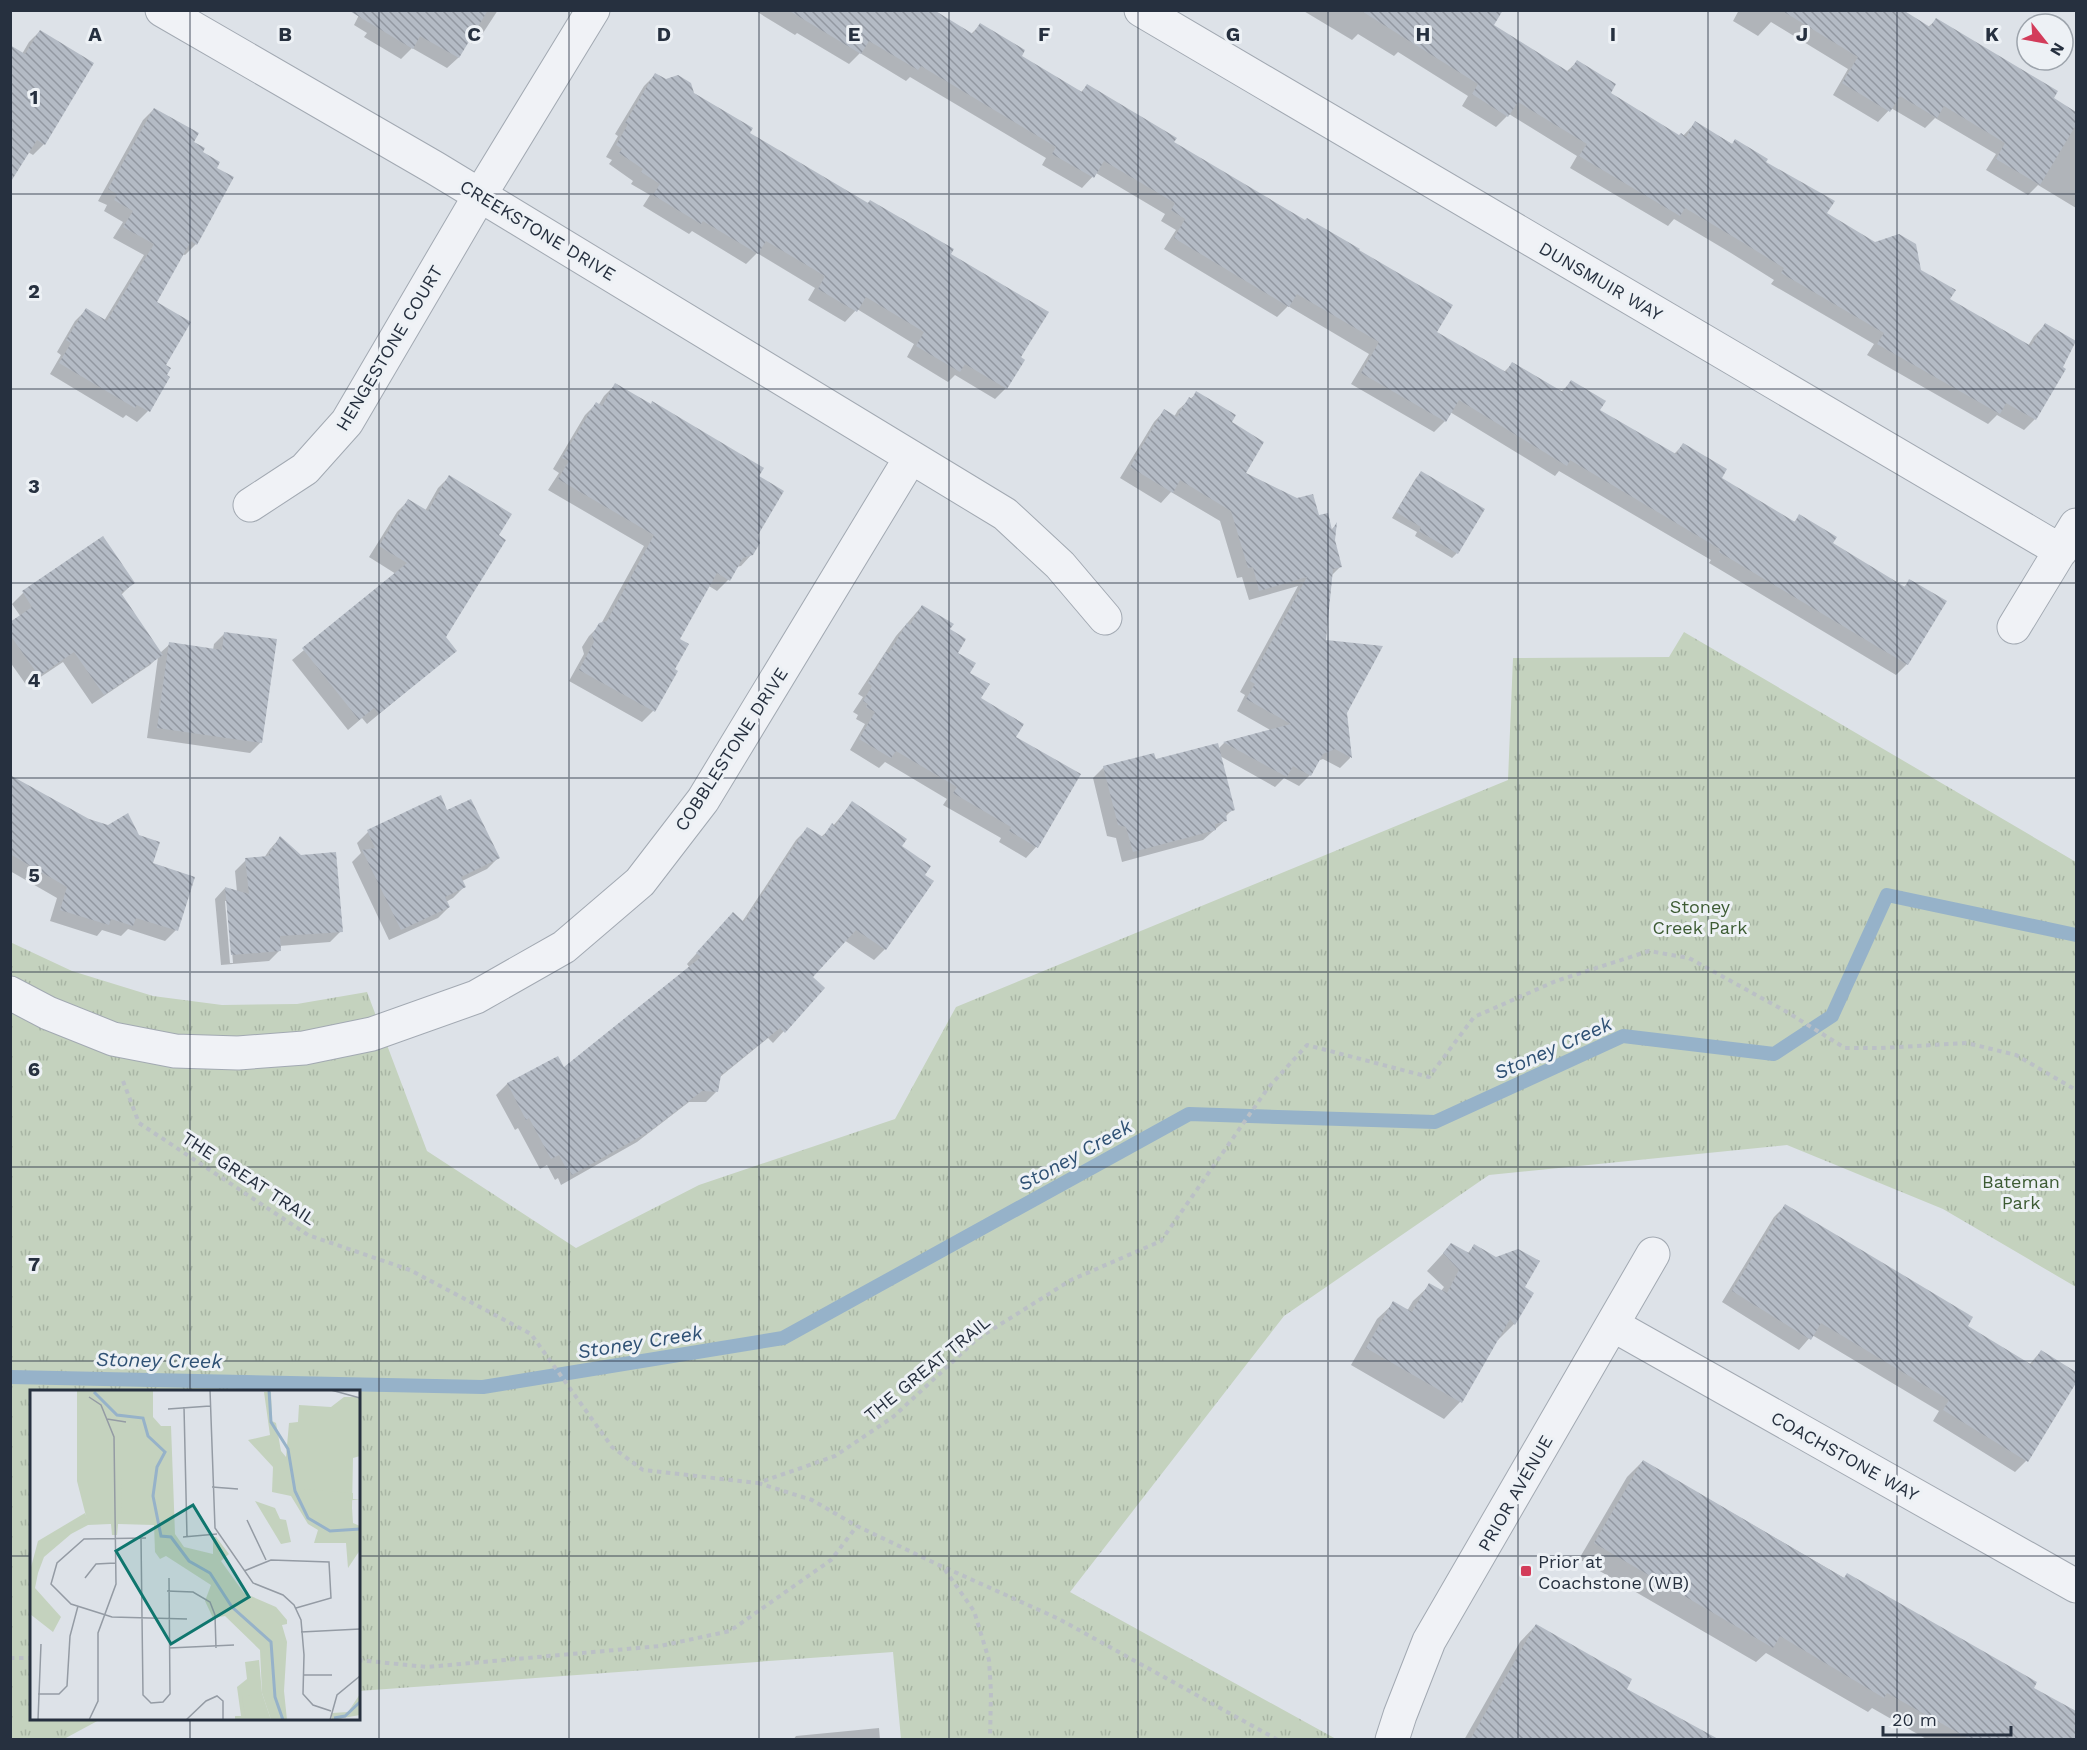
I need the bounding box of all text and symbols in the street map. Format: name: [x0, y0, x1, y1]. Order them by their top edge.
north arrow: [2015, 12, 2075, 72]
text: A: [88, 22, 102, 46]
text: B: [278, 22, 292, 46]
text: C: [467, 22, 481, 46]
text: D: [657, 22, 671, 46]
text: E: [848, 22, 860, 46]
text: F: [1038, 22, 1050, 46]
text: G: [1226, 22, 1240, 46]
text: H: [1416, 22, 1430, 46]
text: I: [1610, 22, 1616, 46]
text: J: [1796, 22, 1808, 46]
text: K: [1985, 22, 1999, 46]
text: N: [2046, 39, 2069, 59]
text: 1: [30, 85, 38, 109]
street label: CREEKSTONE DRIVE: [456, 175, 620, 285]
street label: DUNSMUIR WAY: [1535, 237, 1667, 325]
street label: HENGESTONE COURT: [331, 261, 447, 435]
text: 2: [28, 279, 40, 303]
text: 3: [28, 474, 40, 498]
street label: COBBLESTONE DRIVE: [670, 663, 792, 835]
text: 4: [28, 668, 41, 692]
text: 5: [28, 863, 40, 887]
park label: Stoney Creek Park: [1653, 896, 1747, 938]
water label: Stoney Creek: [1490, 1011, 1617, 1085]
text: 6: [28, 1057, 40, 1081]
water label: Stoney Creek: [1014, 1113, 1137, 1196]
street label: THE GREAT TRAIL: [178, 1127, 320, 1229]
park label: Bateman Park: [1982, 1171, 2060, 1213]
text: 7: [28, 1252, 40, 1276]
street label: THE GREAT TRAIL: [860, 1311, 994, 1425]
water label: Stoney Creek: [576, 1320, 705, 1364]
water label: Stoney Creek: [96, 1347, 224, 1373]
inset map: [30, 1390, 360, 1720]
street label: COACHSTONE WAY: [1768, 1407, 1923, 1506]
street label: PRIOR AVENUE: [1473, 1431, 1557, 1555]
place label: Prior at Coachstone (WB): [1538, 1551, 1689, 1593]
marker: Prior at Coachstone (WB): [1519, 1564, 1533, 1578]
scale bar: [1883, 1699, 2010, 1737]
text: 20 m: [1892, 1709, 1937, 1730]

